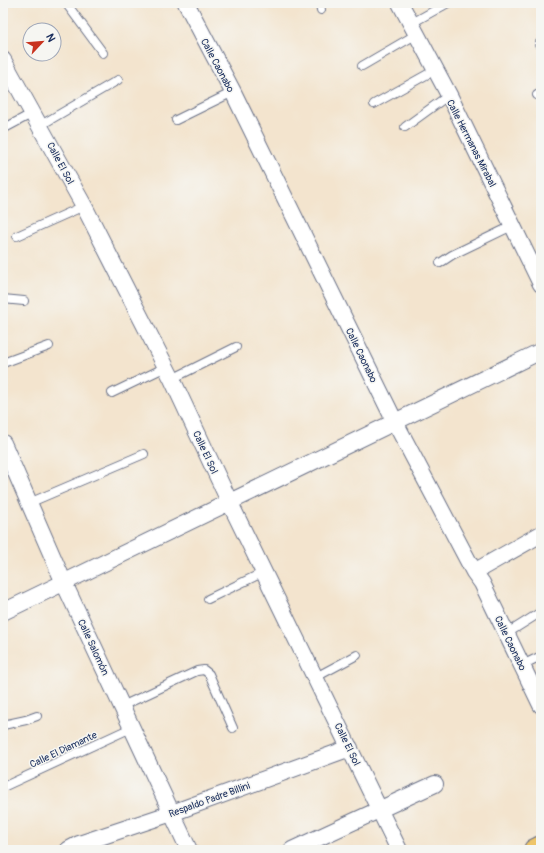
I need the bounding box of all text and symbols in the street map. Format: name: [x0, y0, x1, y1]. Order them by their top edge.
north arrow: [22, 22, 62, 62]
text: N: [43, 32, 58, 45]
street label: Calle Caonabo: [198, 36, 237, 95]
street label: Calle Hermanas Mirabal: [444, 98, 498, 189]
street label: Calle El Sol: [44, 140, 76, 187]
street label: Calle Caonabo: [343, 326, 380, 385]
street label: Calle El Sol: [190, 429, 220, 476]
street label: Calle Caonabo: [492, 614, 529, 673]
street label: Calle Salomón: [75, 617, 111, 678]
street label: Calle El Sol: [332, 721, 363, 768]
street label: Calle El Diamante: [28, 729, 99, 771]
street label: Respaldo Padre Billini: [167, 780, 252, 820]

